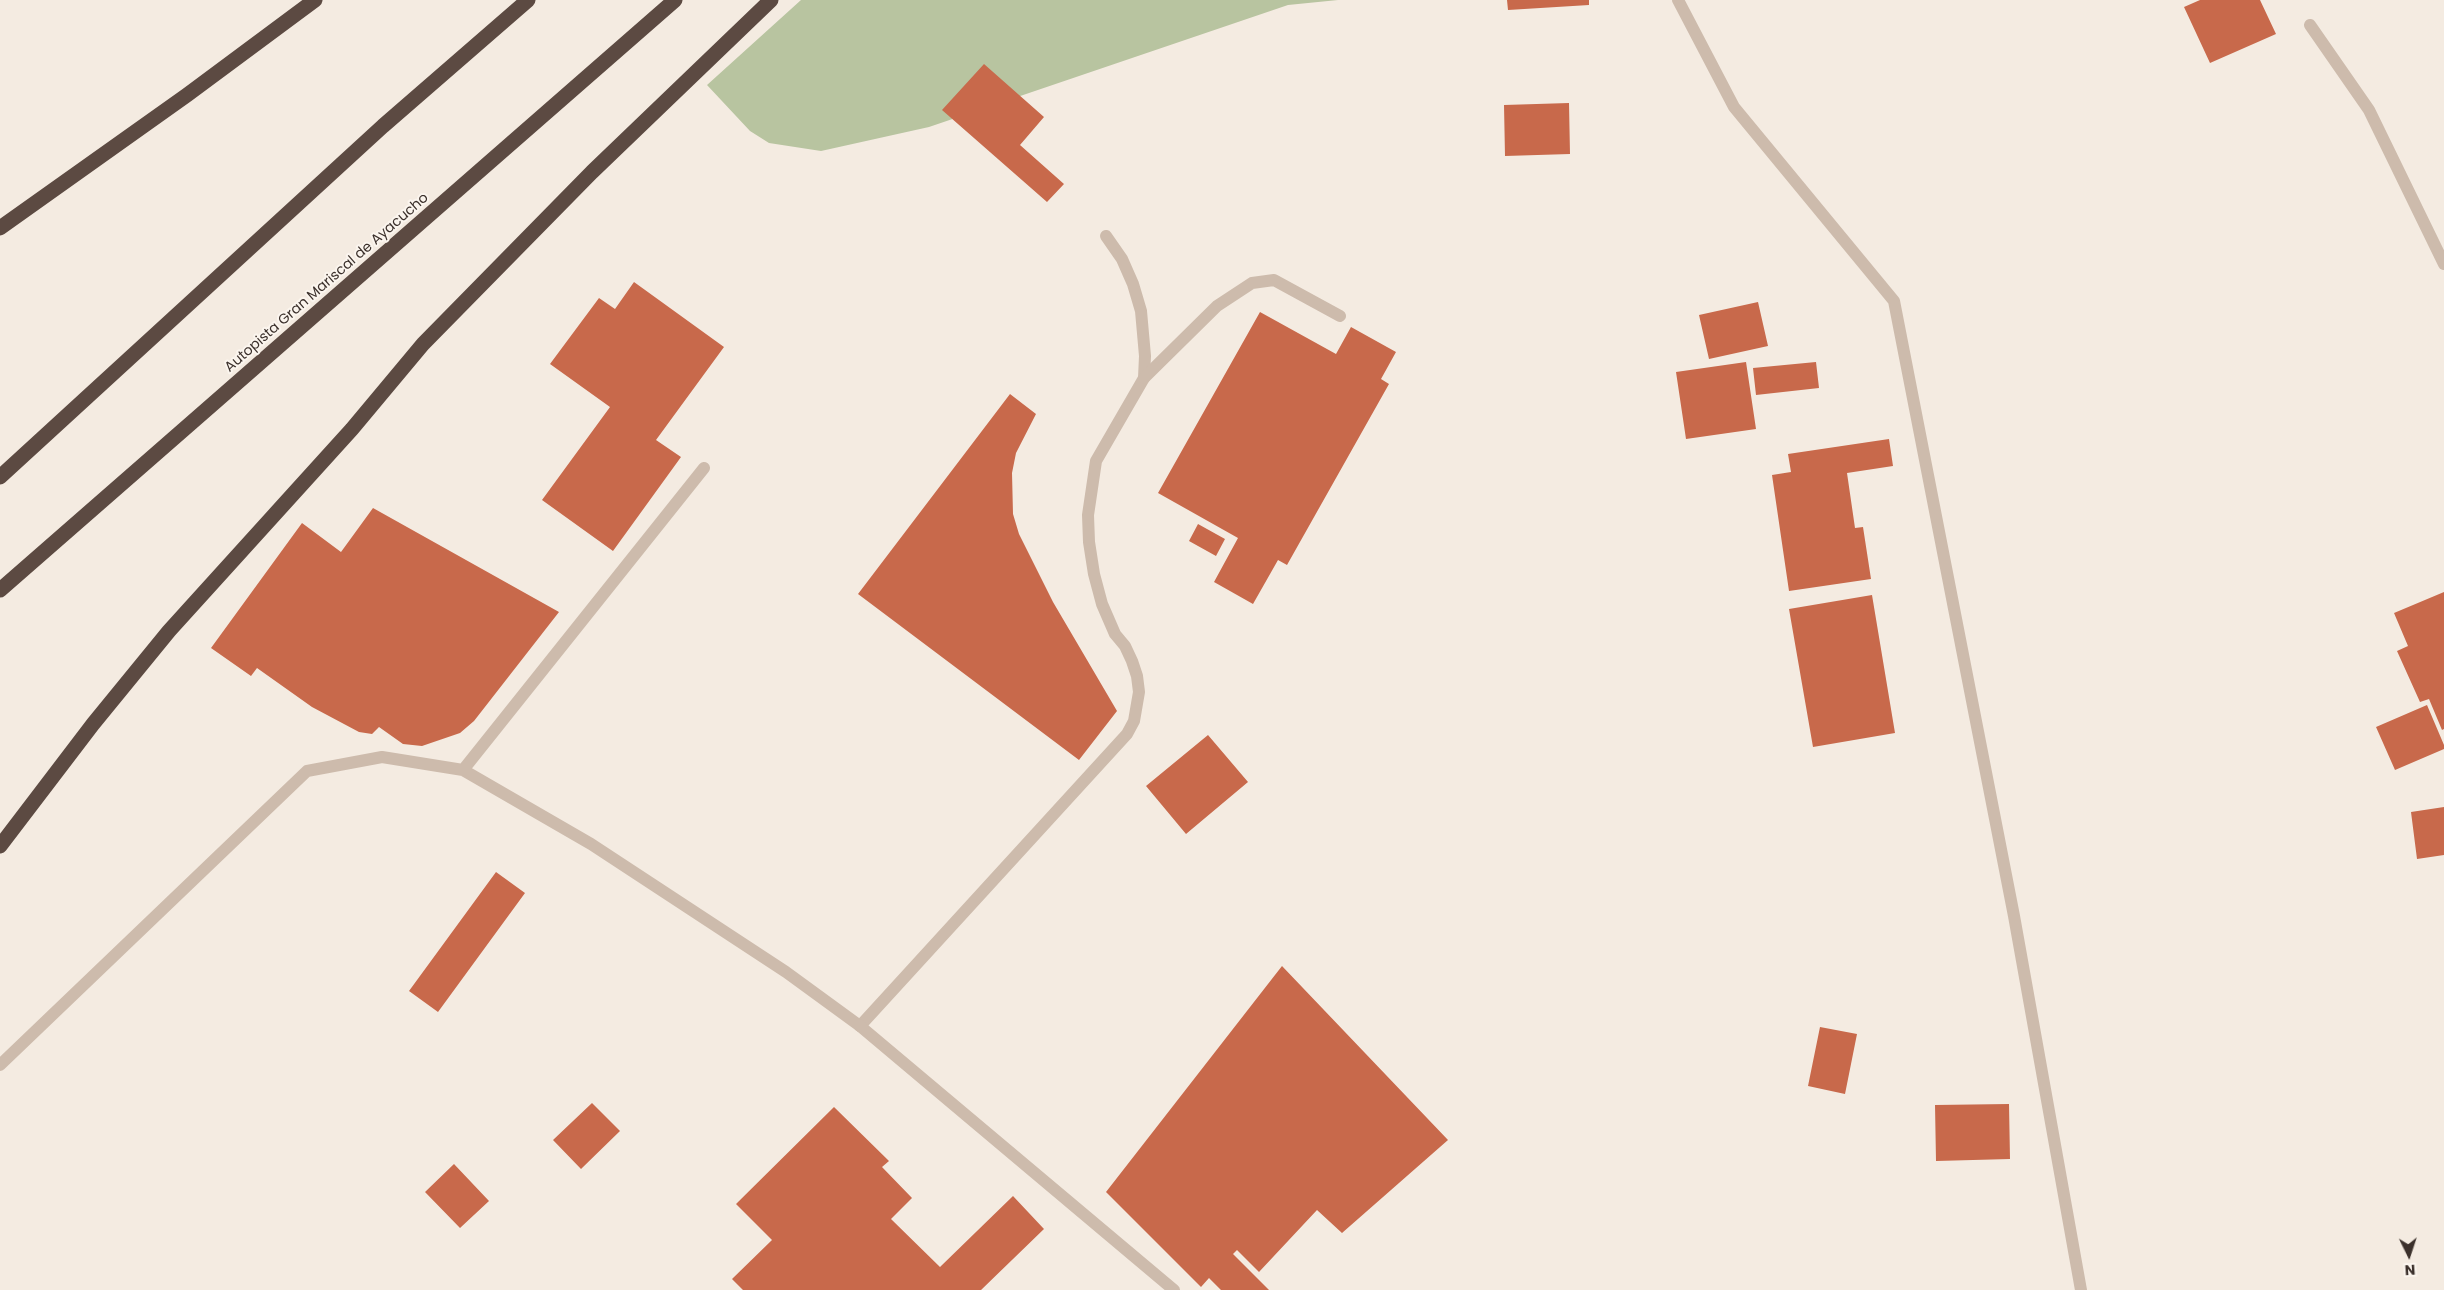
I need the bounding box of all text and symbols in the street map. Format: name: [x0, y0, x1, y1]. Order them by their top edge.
street label: Autopista Gran Mariscal de Ayacucho: [222, 190, 432, 376]
north arrow: [2384, 1230, 2434, 1280]
text: N: [2404, 1260, 2416, 1280]

